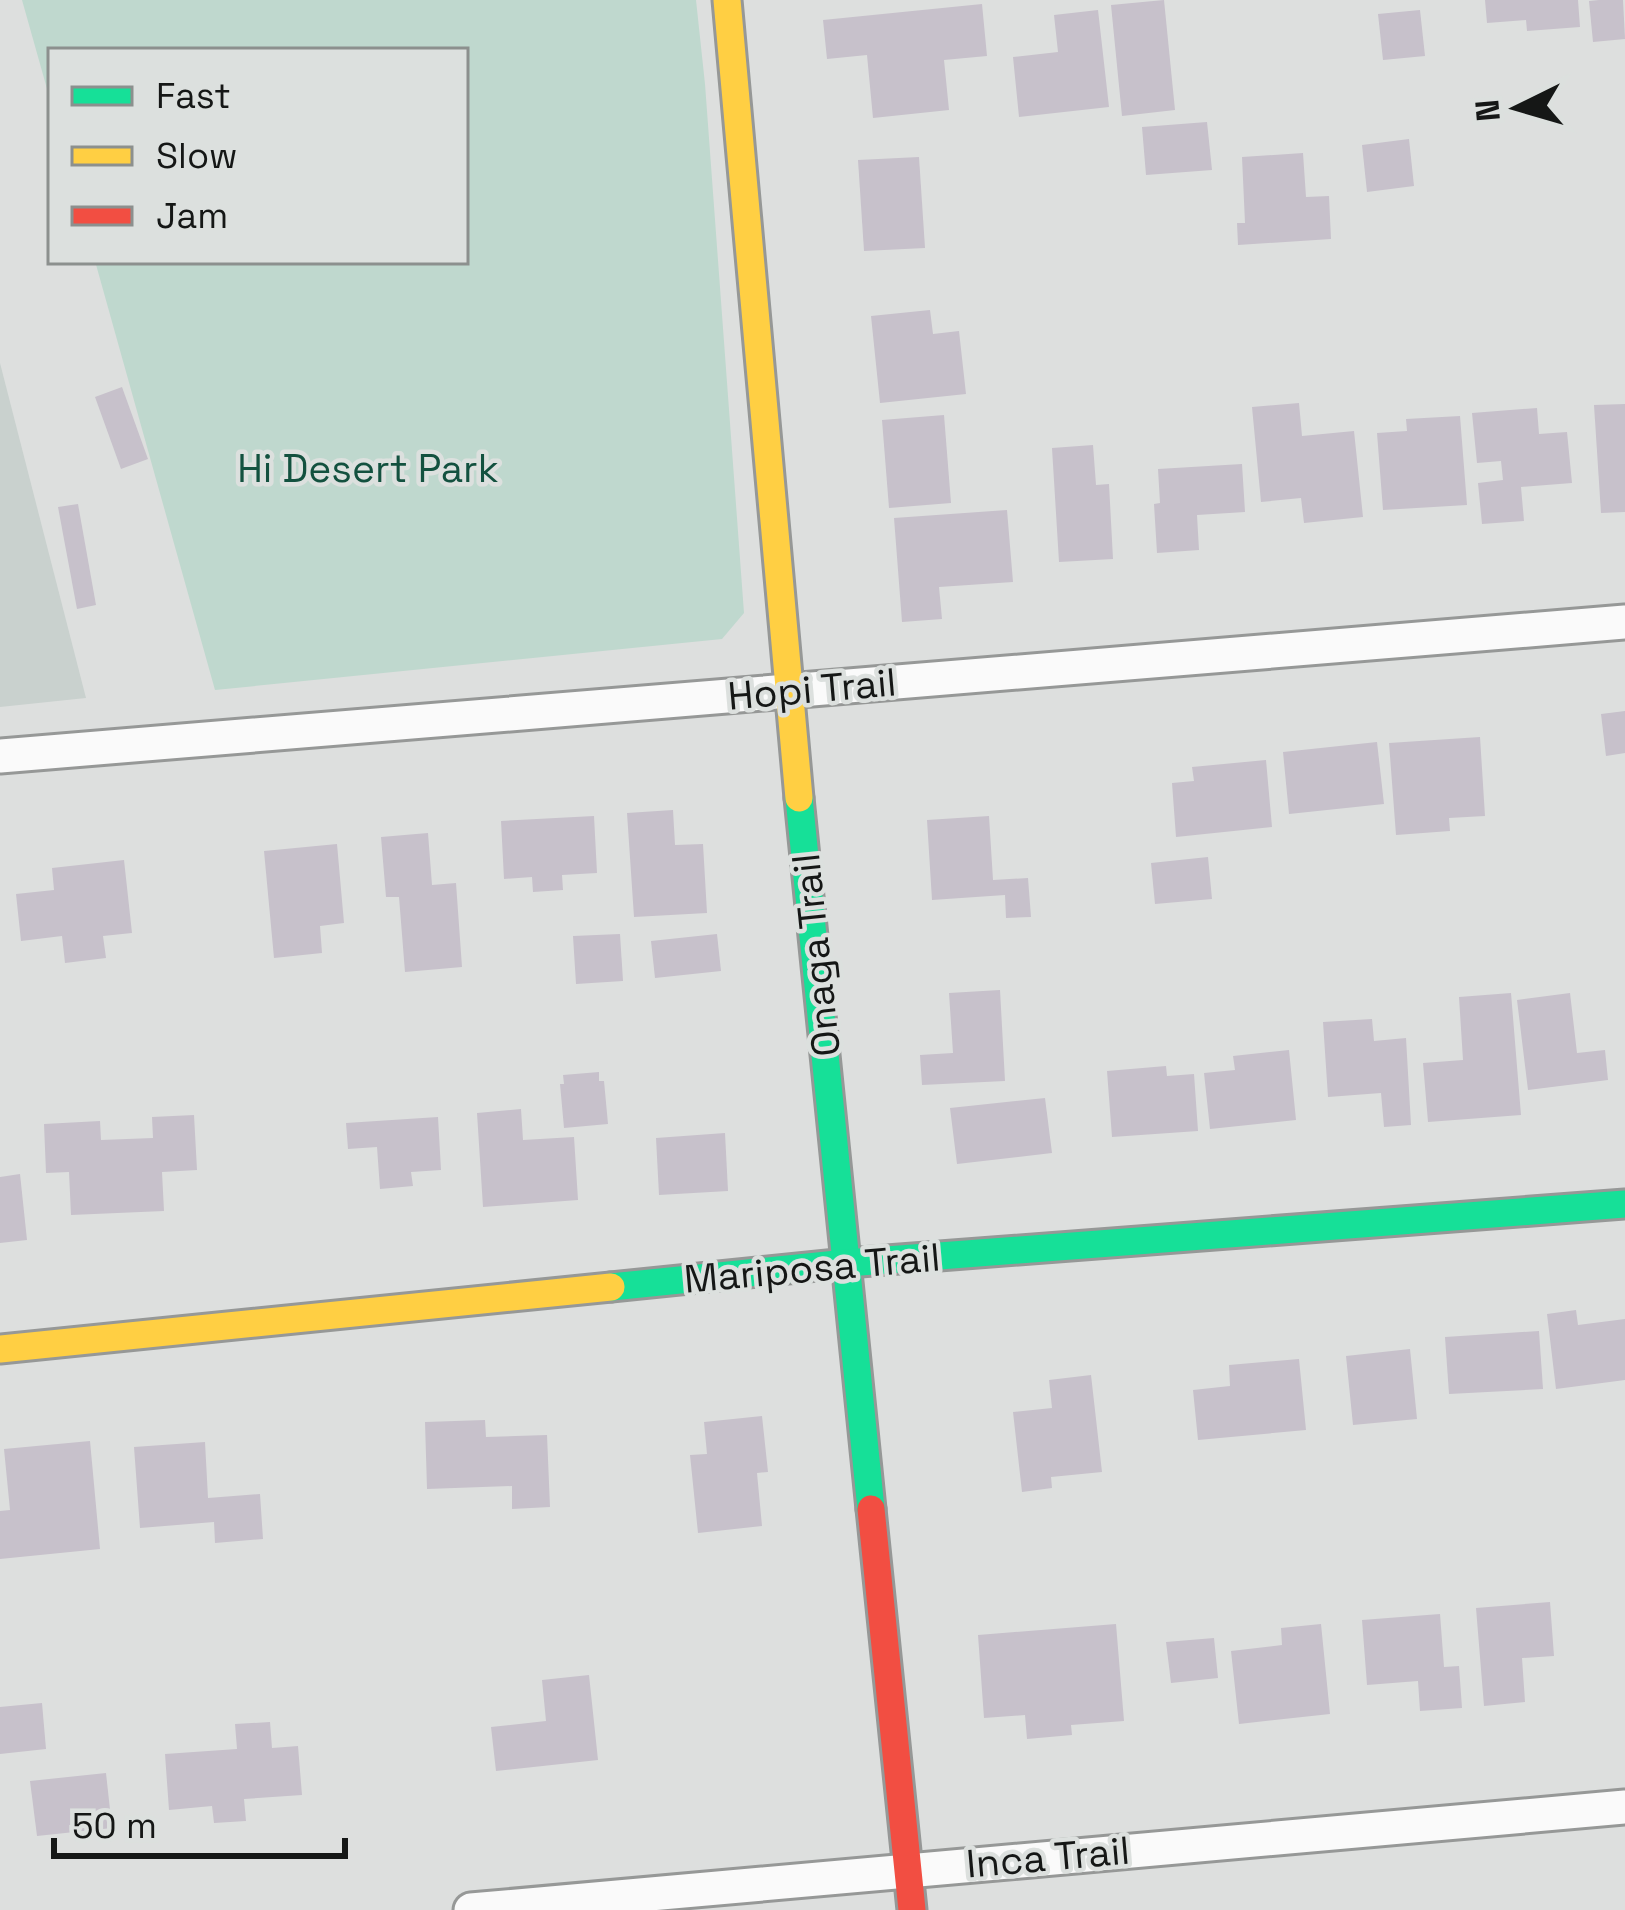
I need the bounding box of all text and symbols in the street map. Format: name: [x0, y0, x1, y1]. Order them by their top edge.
legend: [48, 48, 468, 264]
north arrow: [1457, 48, 1577, 168]
text: Fast: [156, 73, 231, 119]
text: N: [1466, 98, 1510, 123]
text: Slow: [156, 133, 238, 179]
text: Jam: [156, 193, 228, 239]
park label: Hi Desert Park: [237, 444, 499, 493]
street label: Hopi Trail: [726, 657, 898, 721]
street label: Onaga Trail: [781, 851, 851, 1059]
street label: Mariposa Trail: [682, 1232, 942, 1304]
scale bar: [54, 1784, 345, 1858]
text: 50 m: [72, 1803, 157, 1849]
street label: Inca Trail: [964, 1825, 1132, 1889]

